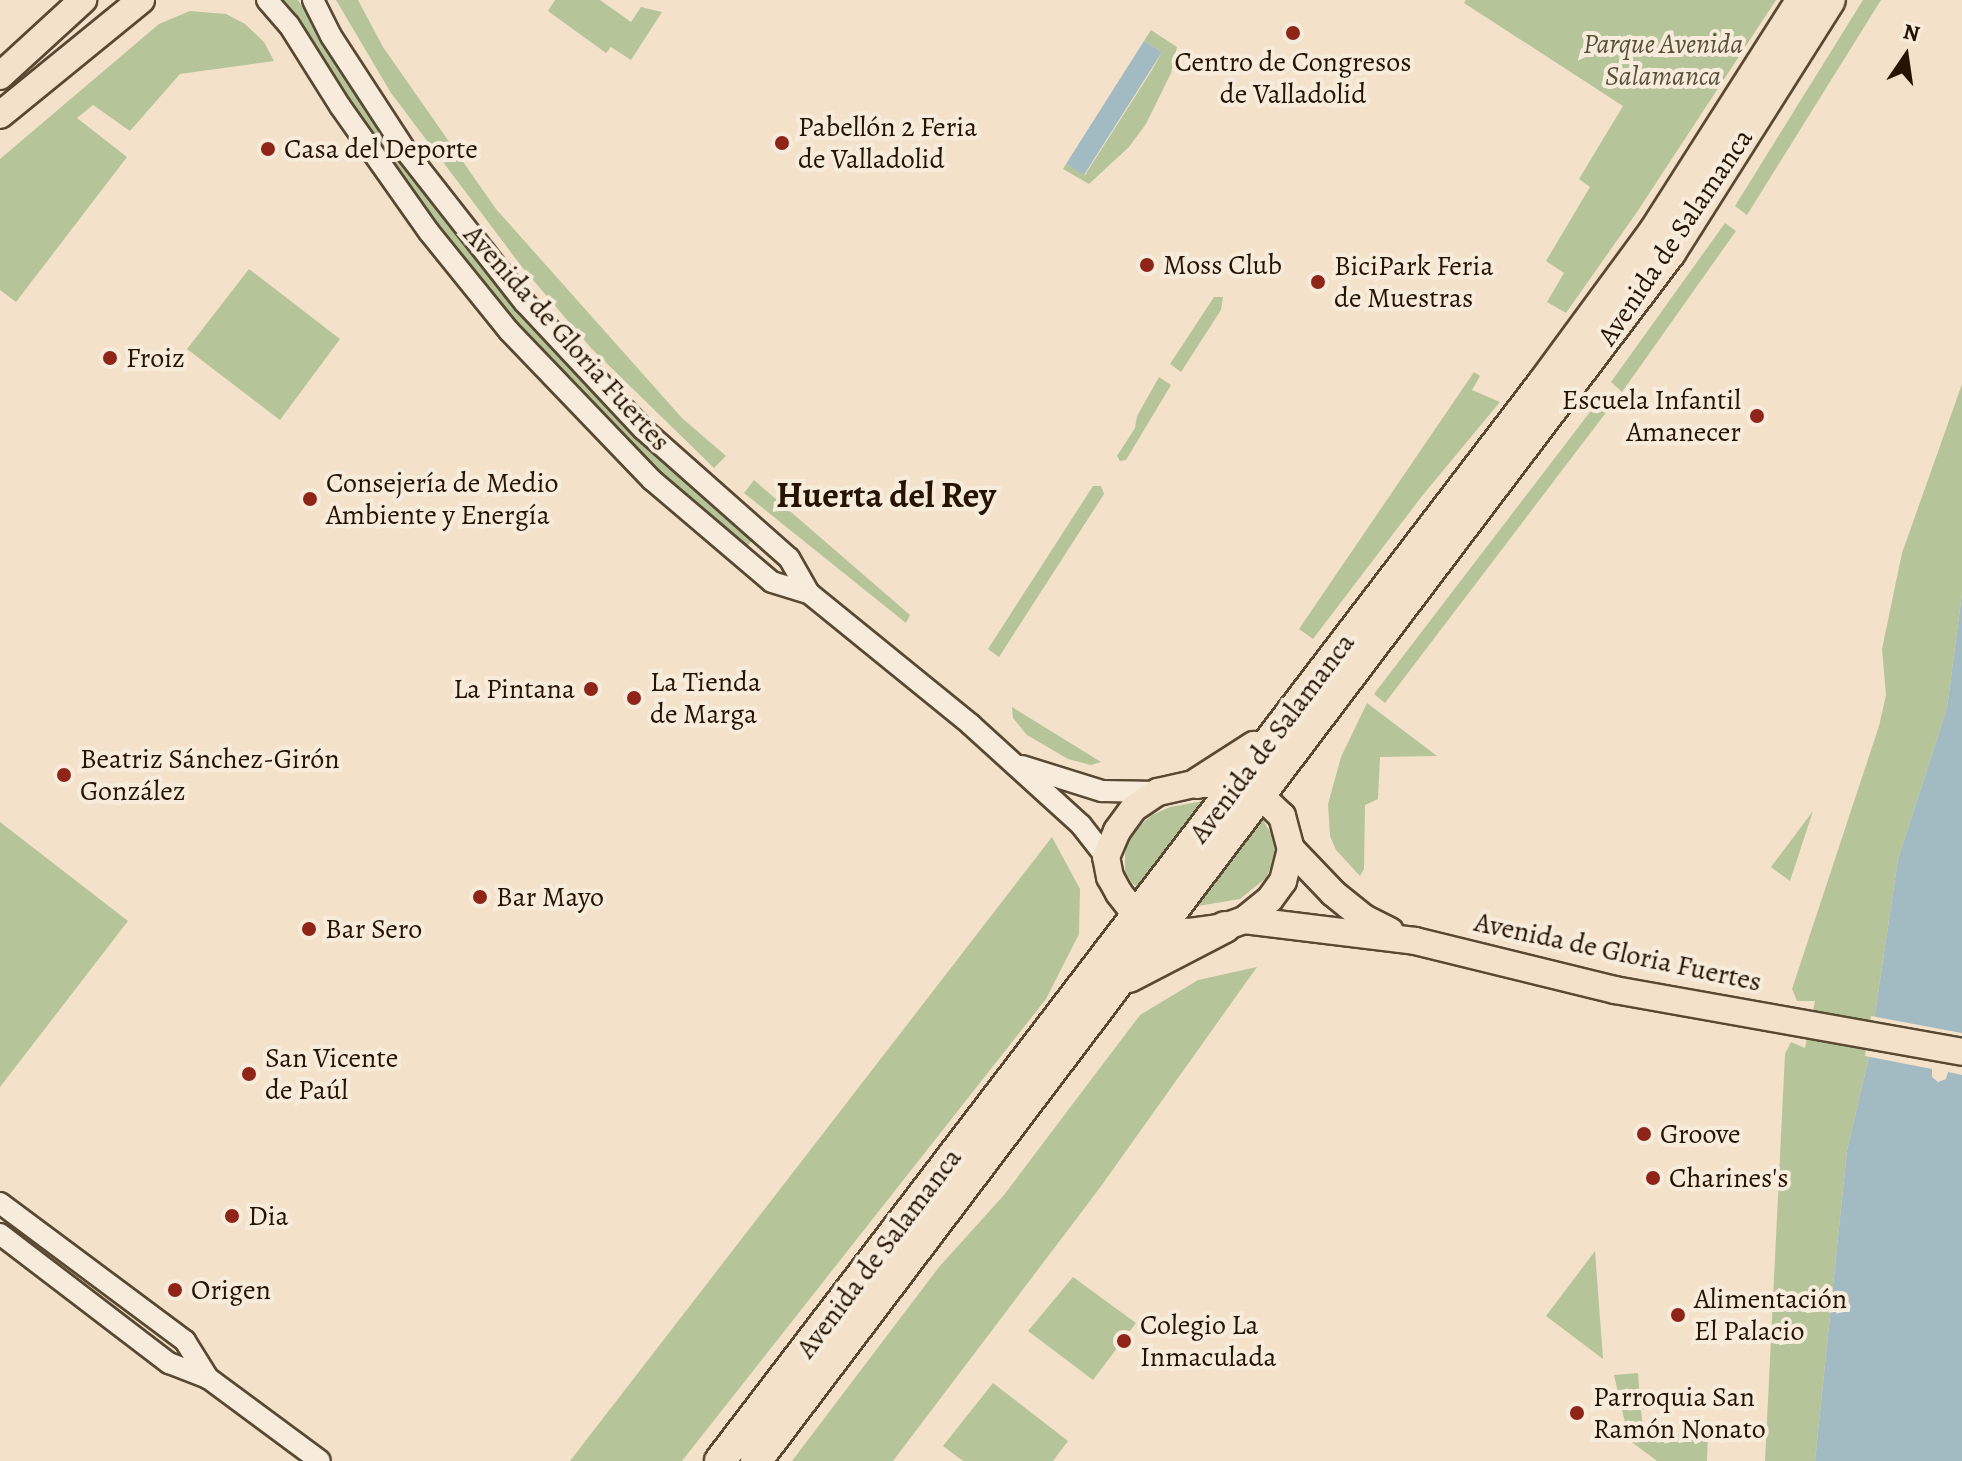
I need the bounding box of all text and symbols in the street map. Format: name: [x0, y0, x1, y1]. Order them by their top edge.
north arrow: [1866, 16, 1946, 96]
text: N: [1900, 16, 1923, 49]
marker: Centro de Congresos de Valladolid: [1284, 24, 1302, 42]
park label: Parque Avenida Salamanca: [1583, 27, 1743, 93]
place label: Centro de Congresos de Valladolid: [1175, 45, 1411, 111]
place label: Pabellón 2 Feria de Valladolid: [798, 110, 977, 176]
street label: Avenida de Salamanca: [1590, 122, 1760, 352]
place label: Casa del Deporte: [284, 132, 478, 166]
marker: Pabellón 2 Feria de Valladolid: [773, 134, 791, 152]
marker: Casa del Deporte: [259, 140, 277, 158]
street label: Avenida de Gloria Fuertes: [457, 218, 677, 458]
place label: Moss Club: [1163, 248, 1282, 282]
place label: BiciPark Feria de Muestras: [1334, 249, 1493, 315]
marker: Moss Club: [1138, 256, 1156, 274]
marker: BiciPark Feria de Muestras: [1309, 273, 1327, 291]
place label: Froiz: [126, 341, 185, 375]
marker: Froiz: [101, 349, 119, 367]
place label: Escuela Infantil Amanecer: [1562, 383, 1741, 449]
marker: Escuela Infantil Amanecer: [1748, 407, 1766, 425]
place label: Consejería de Medio Ambiente y Energía: [326, 466, 559, 532]
district label: Huerta del Rey: [776, 473, 996, 517]
marker: Consejería de Medio Ambiente y Energía: [301, 490, 319, 508]
street label: Avenida de Salamanca: [1182, 627, 1362, 849]
place label: La Tienda de Marga: [650, 665, 761, 731]
place label: La Pintana: [453, 672, 575, 706]
marker: La Pintana: [582, 680, 600, 698]
marker: La Tienda de Marga: [625, 689, 643, 707]
place label: Beatriz Sánchez-Girón González: [80, 742, 340, 808]
marker: Beatriz Sánchez-Girón González: [55, 766, 73, 784]
place label: Bar Mayo: [496, 880, 604, 914]
marker: Bar Mayo: [471, 888, 489, 906]
street label: Avenida de Gloria Fuertes: [1471, 905, 1765, 999]
place label: Bar Sero: [325, 912, 422, 946]
marker: Bar Sero: [300, 920, 318, 938]
place label: San Vicente de Paúl: [265, 1041, 398, 1107]
marker: San Vicente de Paúl: [240, 1065, 258, 1083]
place label: Groove: [1660, 1117, 1741, 1151]
marker: Groove: [1635, 1125, 1653, 1143]
street label: Avenida de Salamanca: [789, 1142, 969, 1364]
place label: Charines's: [1669, 1161, 1788, 1195]
marker: Charines's: [1644, 1169, 1662, 1187]
place label: Dia: [248, 1199, 289, 1233]
marker: Dia: [223, 1207, 241, 1225]
place label: Origen: [191, 1273, 271, 1307]
marker: Origen: [166, 1281, 184, 1299]
place label: Alimentación El Palacio: [1694, 1282, 1847, 1348]
marker: Alimentación El Palacio: [1669, 1306, 1687, 1324]
place label: Colegio La Inmaculada: [1140, 1308, 1276, 1374]
marker: Colegio La Inmaculada: [1115, 1332, 1133, 1350]
place label: Parroquia San Ramón Nonato: [1593, 1380, 1766, 1446]
marker: Parroquia San Ramón Nonato: [1568, 1404, 1586, 1422]

